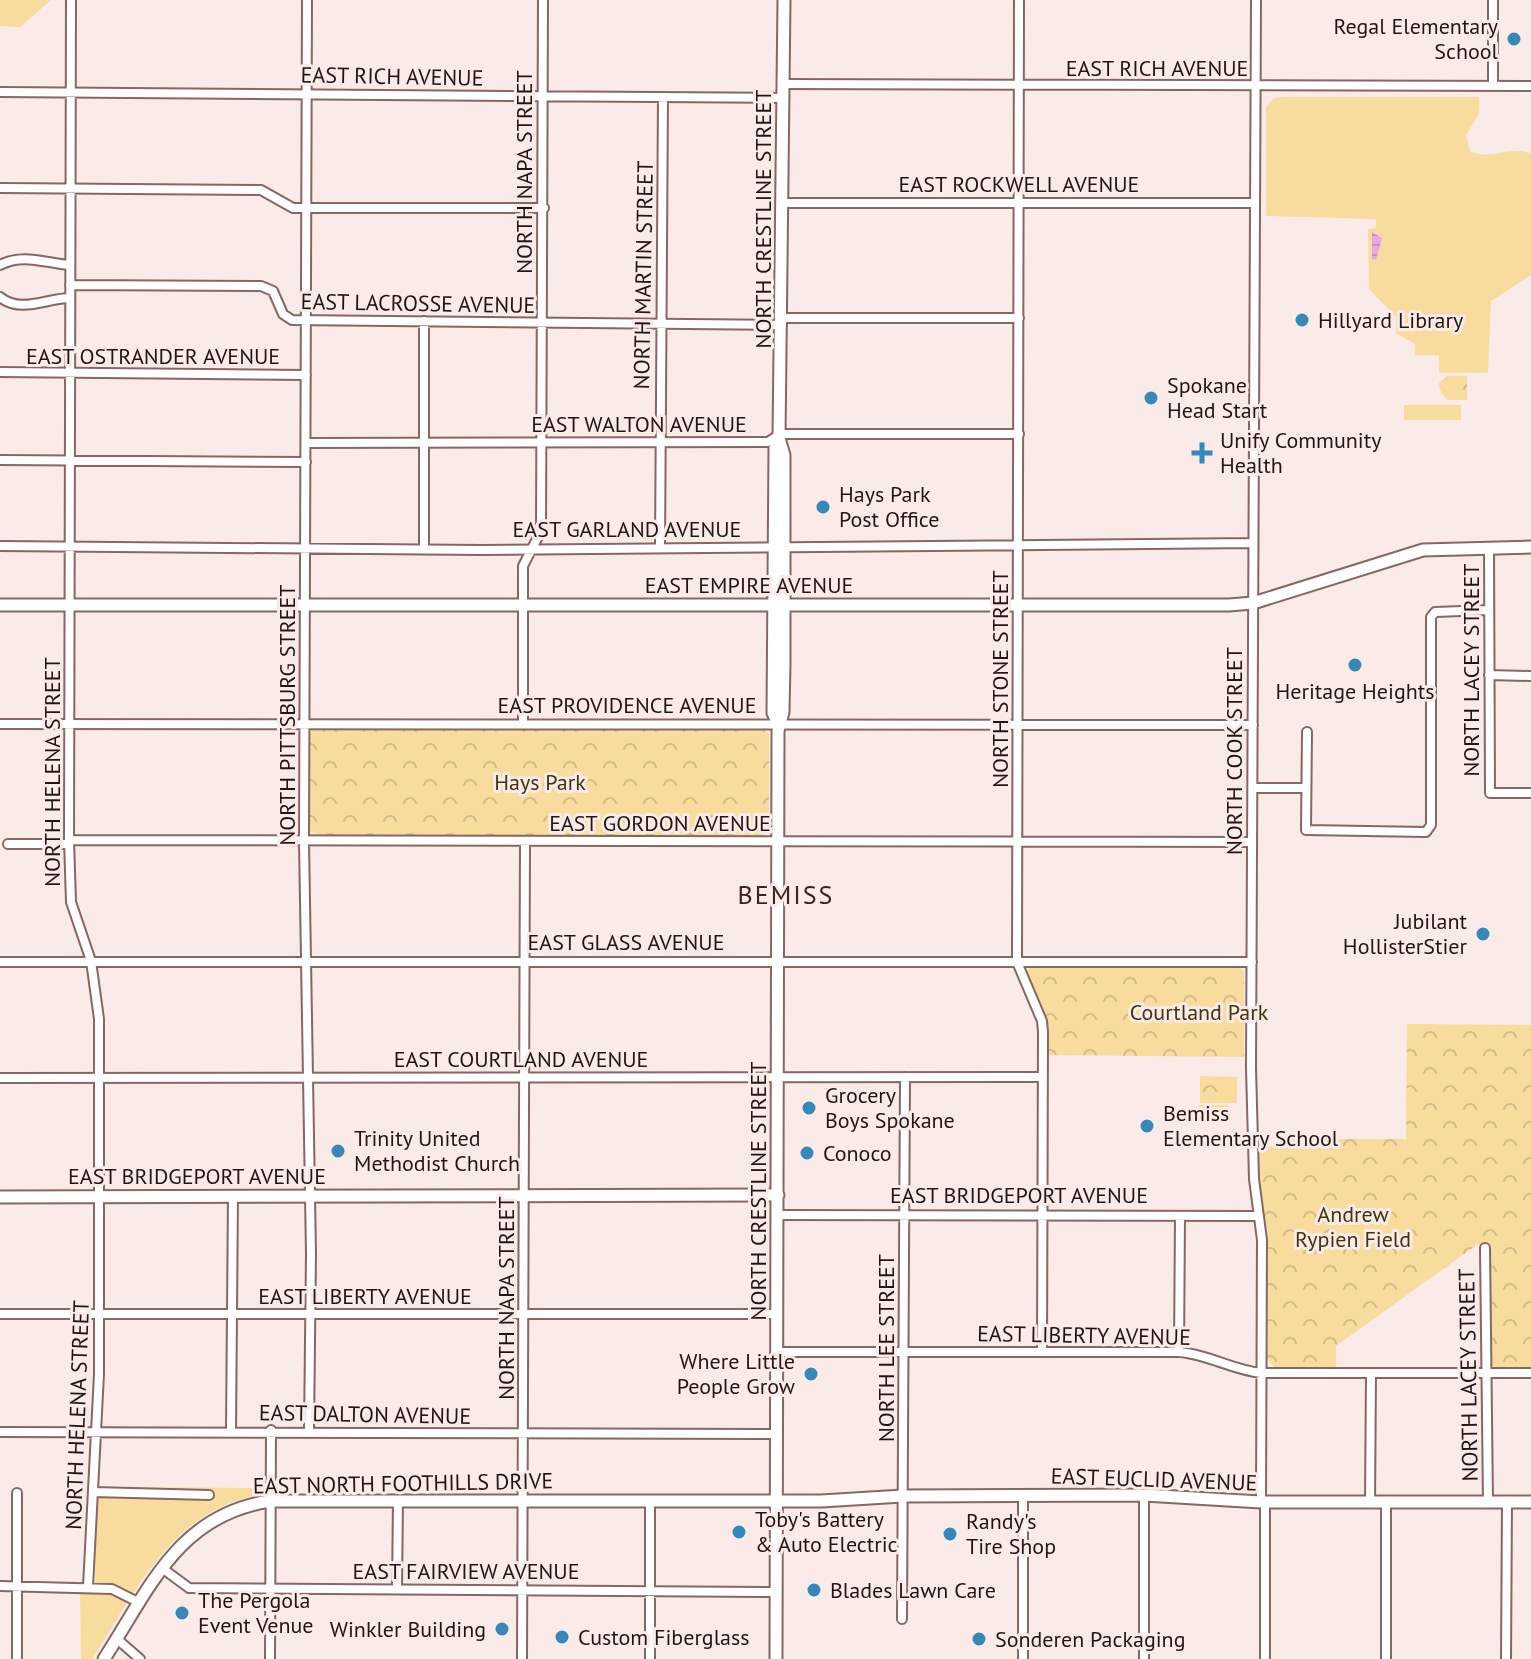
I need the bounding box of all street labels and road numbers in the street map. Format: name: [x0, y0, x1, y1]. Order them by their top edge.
street label: EAST RICH AVENUE: [1066, 54, 1248, 82]
street label: EAST RICH AVENUE: [300, 60, 484, 92]
street label: NORTH NAPA STREET: [510, 70, 538, 274]
street label: NORTH CRESTLINE STREET: [749, 90, 777, 348]
street label: NORTH MARTIN STREET: [627, 160, 659, 390]
street label: EAST ROCKWELL AVENUE: [899, 170, 1139, 198]
street label: EAST LACROSSE AVENUE: [301, 287, 535, 319]
street label: EAST OSTRANDER AVENUE: [26, 342, 280, 370]
street label: EAST WALTON AVENUE: [531, 410, 747, 438]
street label: EAST GARLAND AVENUE: [513, 515, 741, 543]
street label: NORTH LACEY STREET: [1457, 563, 1485, 777]
street label: NORTH STONE STREET: [986, 570, 1014, 788]
street label: EAST EMPIRE AVENUE: [645, 571, 853, 599]
street label: NORTH PITTSBURG STREET: [273, 584, 301, 846]
street label: NORTH COOK STREET: [1220, 647, 1248, 855]
street label: NORTH HELENA STREET: [38, 657, 66, 887]
street label: EAST PROVIDENCE AVENUE: [498, 691, 756, 719]
street label: EAST GORDON AVENUE: [549, 809, 771, 837]
street label: EAST GLASS AVENUE: [527, 928, 725, 956]
street label: EAST COURTLAND AVENUE: [394, 1045, 648, 1073]
street label: NORTH CRESTLINE STREET: [744, 1062, 772, 1320]
street label: EAST BRIDGEPORT AVENUE: [68, 1162, 326, 1190]
street label: EAST BRIDGEPORT AVENUE: [890, 1181, 1148, 1209]
street label: NORTH NAPA STREET: [492, 1196, 520, 1400]
street label: NORTH LEE STREET: [872, 1254, 900, 1442]
street label: NORTH LACEY STREET: [1452, 1268, 1484, 1482]
street label: EAST LIBERTY AVENUE: [258, 1282, 472, 1310]
street label: NORTH HELENA STREET: [59, 1300, 95, 1530]
street label: EAST LIBERTY AVENUE: [977, 1319, 1191, 1351]
street label: EAST DALTON AVENUE: [259, 1398, 471, 1430]
street label: EAST EUCLID AVENUE: [1050, 1461, 1258, 1497]
street label: EAST NORTH FOOTHILLS DRIVE: [253, 1466, 553, 1500]
street label: EAST FAIRVIEW AVENUE: [353, 1557, 579, 1585]

